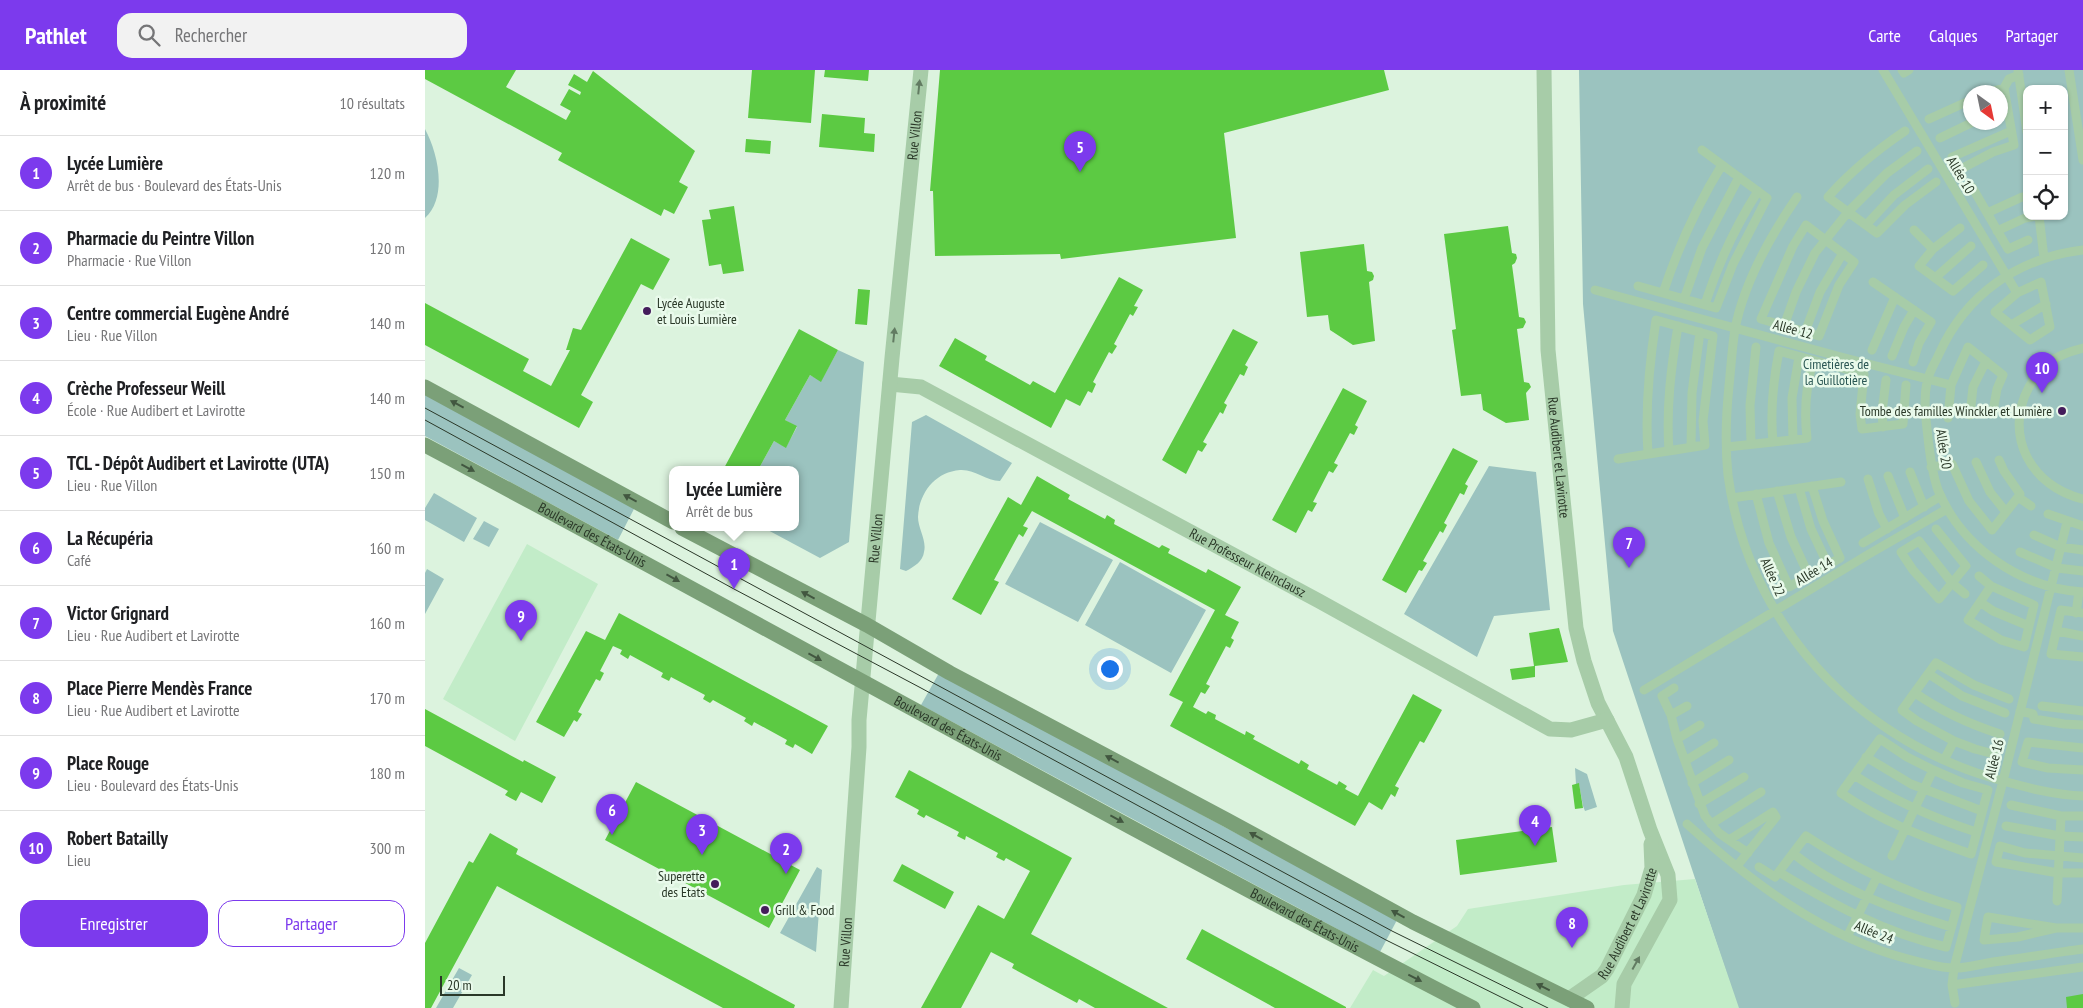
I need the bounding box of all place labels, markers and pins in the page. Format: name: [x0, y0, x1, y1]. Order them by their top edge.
pin: 5: [1064, 131, 1096, 172]
place label: Lycée Auguste et Louis Lumière: [657, 294, 737, 328]
marker: Lycée Auguste et Louis Lumière: [641, 305, 653, 317]
pin: 10: [2026, 352, 2058, 393]
place label: Tombe des familles Winckler et Lumière: [1860, 402, 2052, 420]
marker: Tombe des familles Winckler et Lumière: [2056, 405, 2068, 417]
pin: 7: [1613, 527, 1645, 568]
pin: 1: [718, 548, 750, 589]
pin: 9: [505, 600, 537, 641]
pin: 6: [596, 794, 628, 835]
pin: 4: [1519, 805, 1551, 846]
pin: 3: [686, 814, 718, 855]
pin: 2: [770, 833, 802, 874]
place label: Superette des Etats: [658, 867, 705, 901]
marker: Superette des Etats: [709, 878, 721, 890]
place label: Grill & Food: [775, 901, 834, 919]
marker: Grill & Food: [759, 904, 771, 916]
pin: 8: [1556, 907, 1588, 948]

